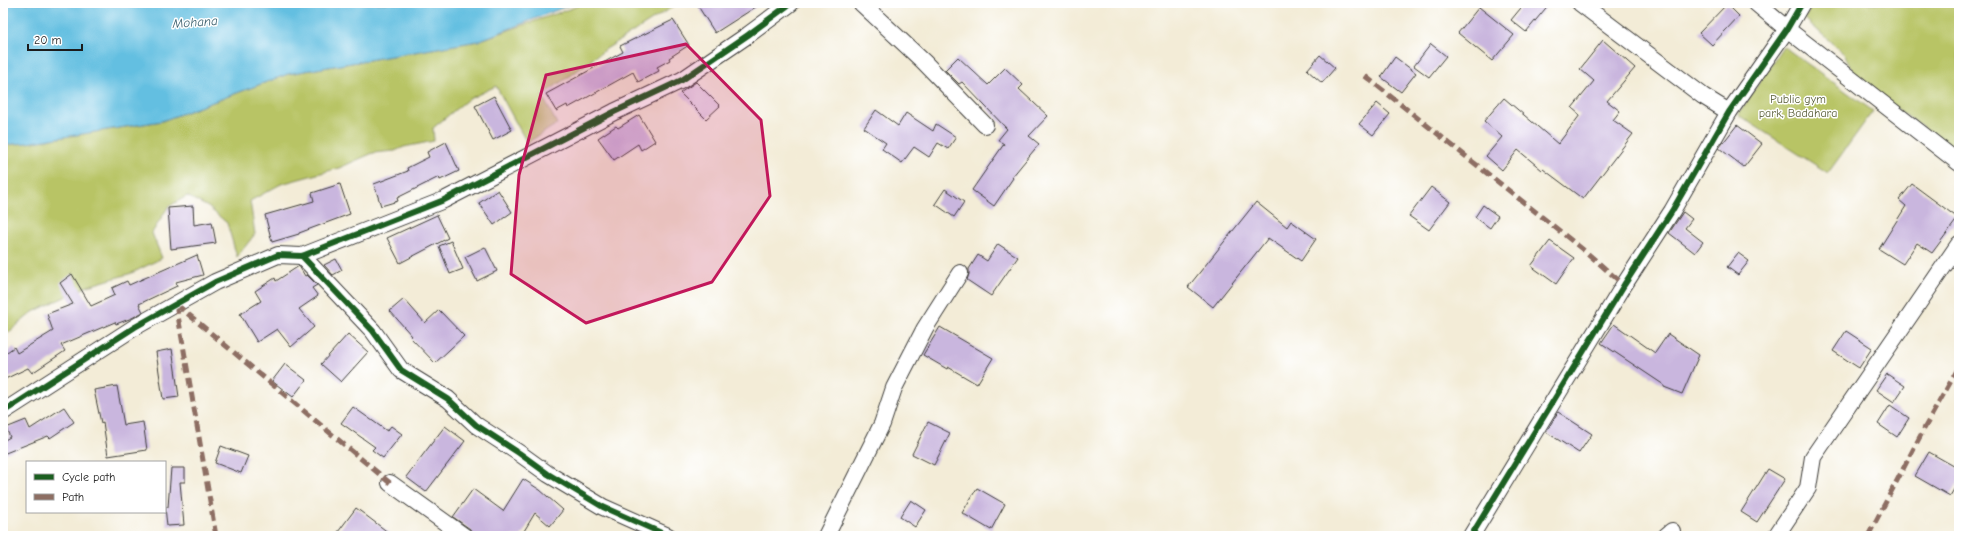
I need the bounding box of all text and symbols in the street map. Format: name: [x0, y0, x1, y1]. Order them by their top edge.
water label: Mohana: [171, 13, 218, 31]
scale bar: [28, 26, 82, 52]
text: 20 m: [34, 33, 62, 47]
park label: Public gym park, Badahara: [1759, 92, 1837, 120]
legend: [26, 461, 166, 513]
text: Cycle path: [62, 470, 115, 484]
text: Path: [62, 490, 84, 504]

